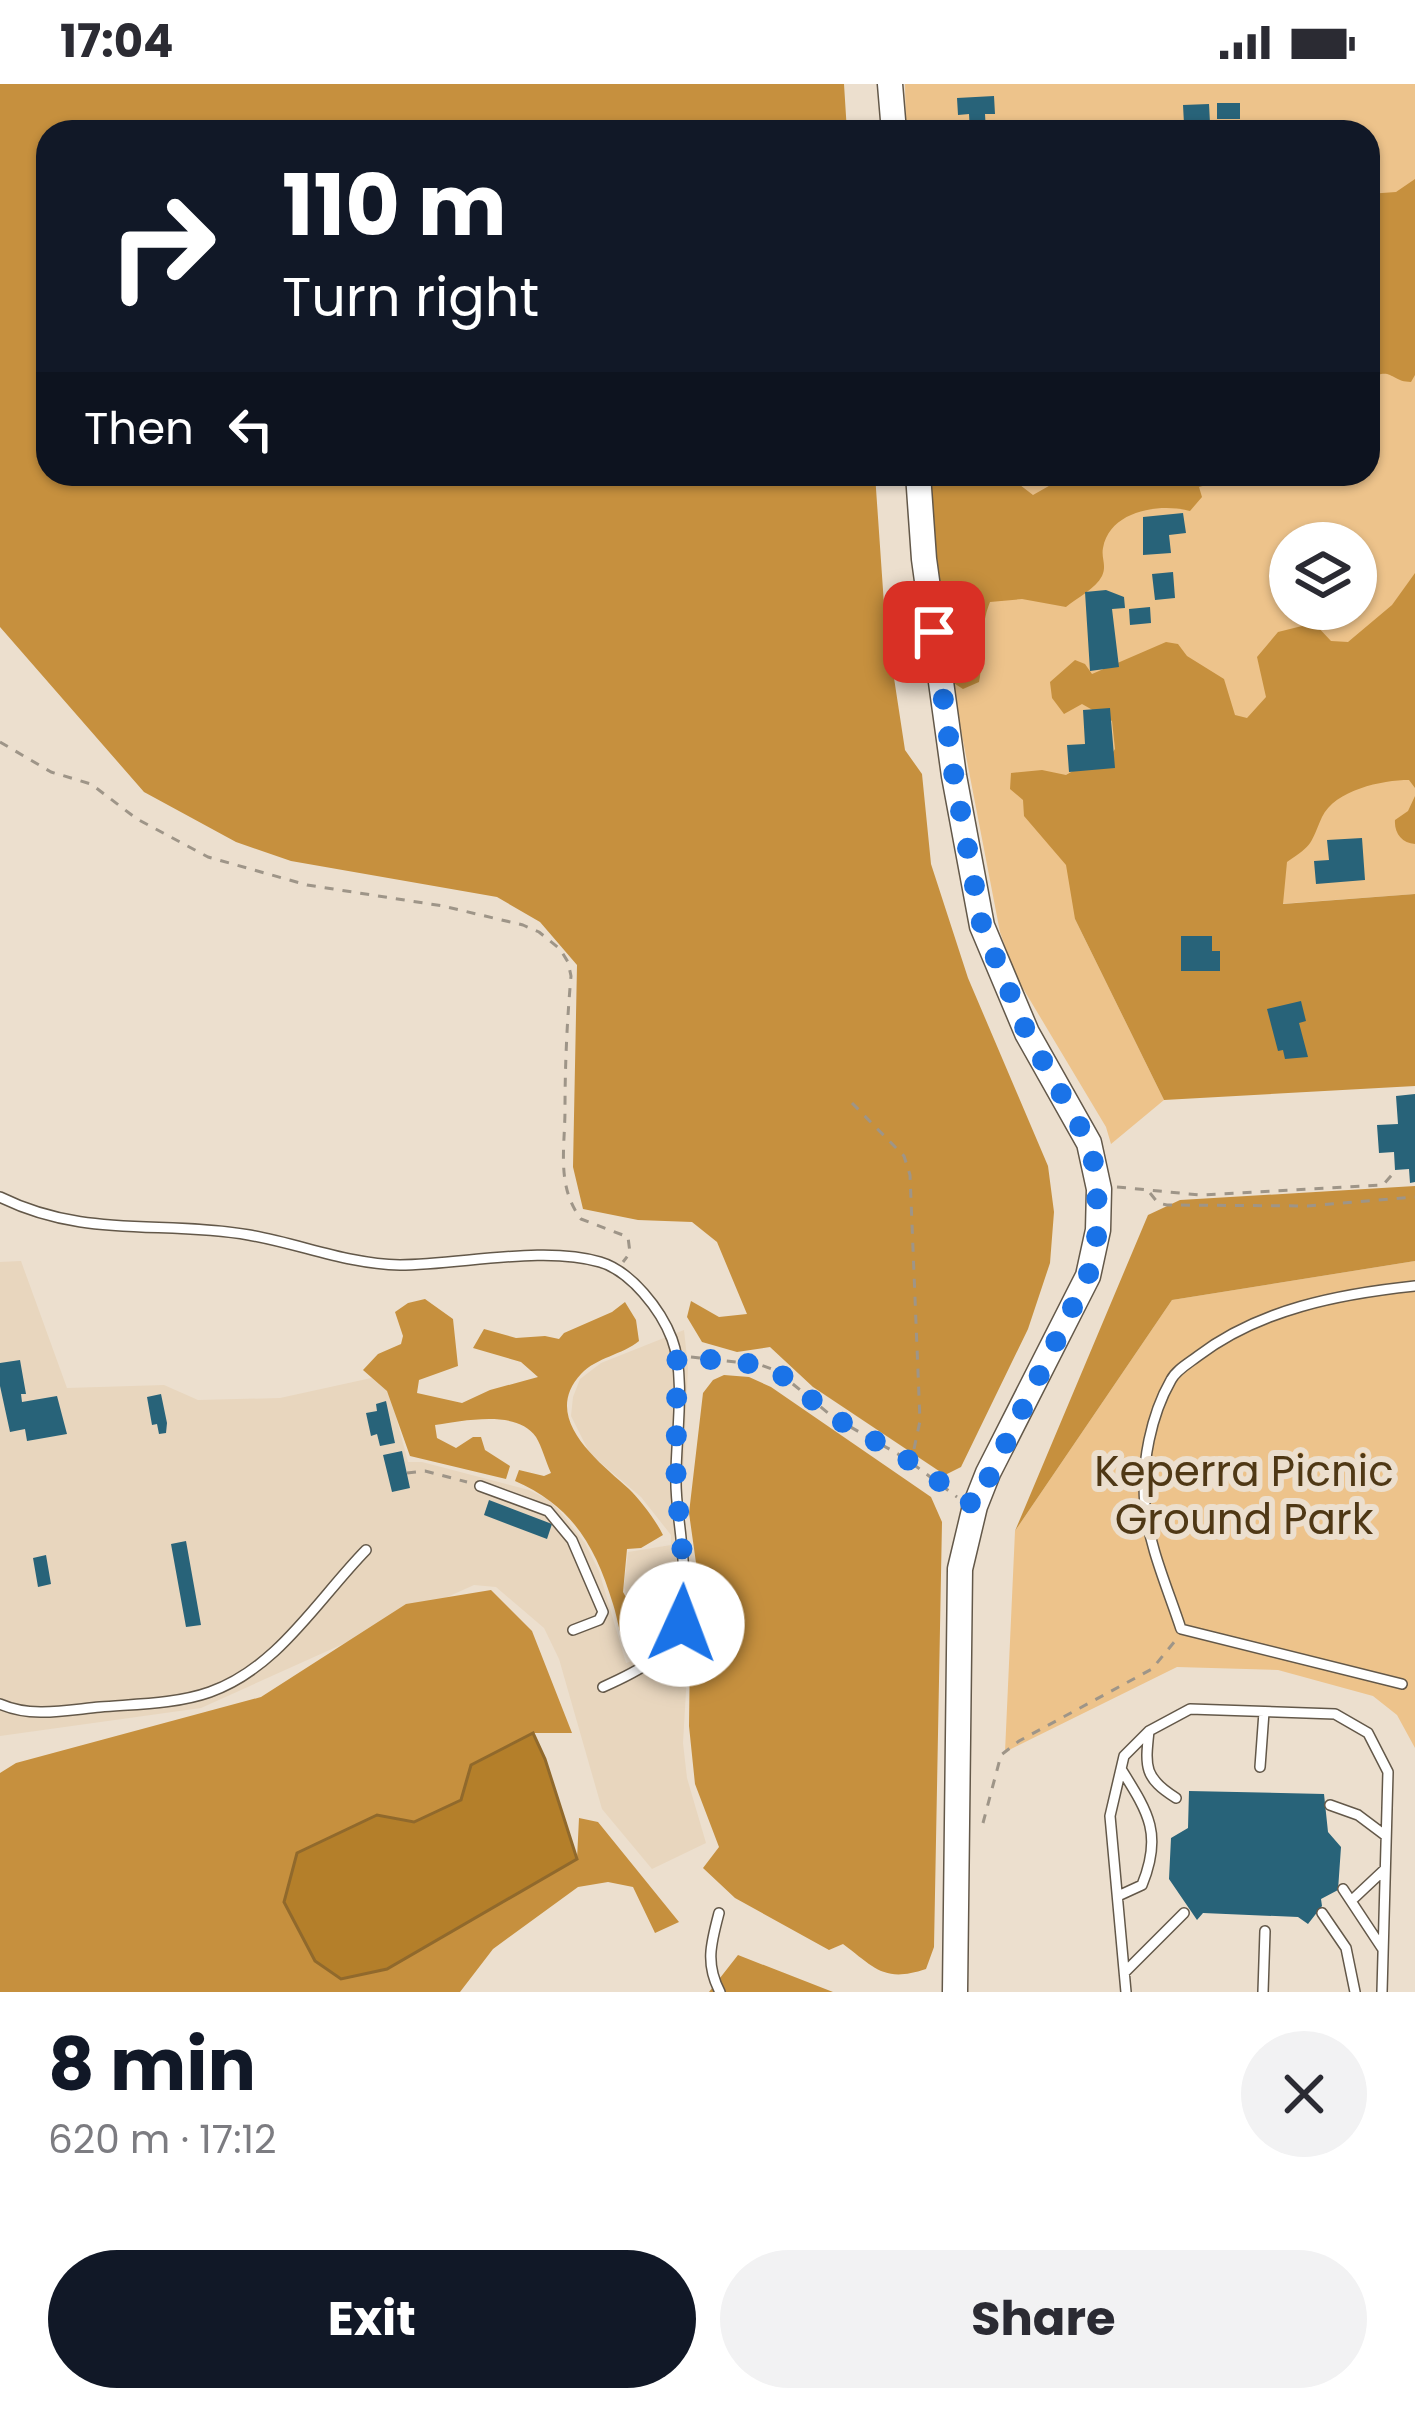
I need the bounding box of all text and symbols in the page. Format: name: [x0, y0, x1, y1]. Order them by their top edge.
text: 17:04: [60, 10, 174, 73]
text: 110 m: [282, 147, 507, 264]
icon: right: [84, 168, 240, 324]
text: Turn right: [282, 259, 539, 335]
icon: left: [218, 396, 284, 462]
text: Then: [84, 397, 194, 460]
map controls: [1269, 522, 1377, 630]
button: layers: [1269, 522, 1377, 630]
pin: [883, 581, 985, 683]
icon: arrive: [901, 599, 967, 665]
park label: Keperra Picnic Ground Park: [1094, 1442, 1394, 1549]
position arrow: [619, 1561, 745, 1687]
text: 8 min: [48, 2014, 256, 2115]
button: close: [1241, 2031, 1367, 2157]
text: 620 m · 17:12: [48, 2112, 276, 2167]
button: Exit: [48, 2250, 696, 2388]
button: Share: [720, 2250, 1367, 2388]

